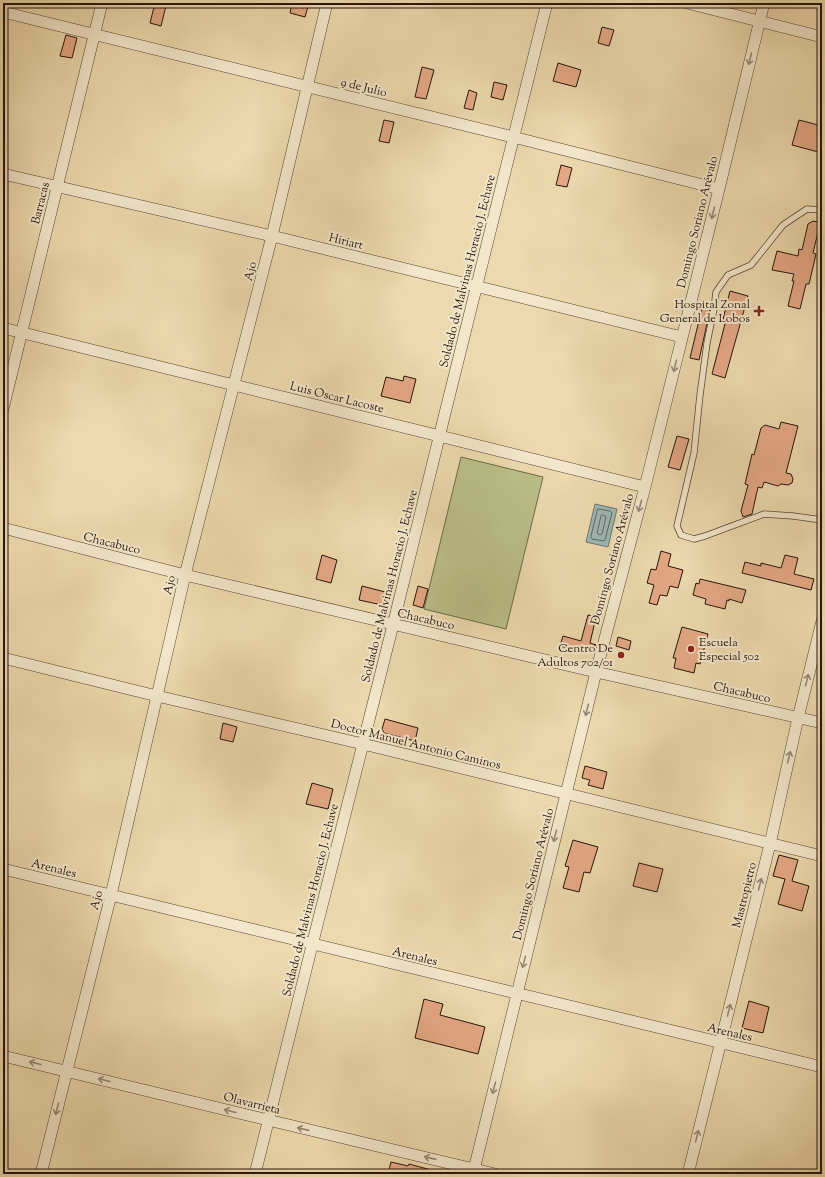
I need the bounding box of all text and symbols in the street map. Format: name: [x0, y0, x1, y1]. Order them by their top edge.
one-way arrow: [746, 52, 753, 65]
street label: 9 de Julio: [339, 74, 389, 102]
street label: Domingo Soriano Arévalo: [673, 154, 723, 290]
street label: Soldado de Malvinas Horacio J. Echave: [435, 172, 501, 370]
street label: Barracas: [27, 180, 55, 226]
one-way arrow: [709, 206, 716, 219]
street label: Hiriart: [327, 229, 365, 255]
street label: Ajo: [240, 259, 262, 283]
place label: Hospital Zonal General de Lobos: [660, 296, 751, 328]
marker: Hospital Zonal General de Lobos: [753, 305, 765, 317]
one-way arrow: [670, 359, 678, 372]
street label: Luis Oscar Lacoste: [288, 378, 386, 418]
street label: Soldado de Malvinas Horacio J. Echave: [357, 487, 423, 685]
street label: Domingo Soriano Arévalo: [587, 491, 639, 627]
one-way arrow: [635, 499, 643, 512]
street label: Chacabuco: [81, 528, 143, 560]
street label: Ajo: [159, 573, 181, 597]
street label: Chacabuco: [395, 605, 457, 635]
place label: Escuela Especial 502: [699, 634, 760, 666]
place label: Centro De Adultos 702/01: [537, 640, 613, 672]
marker: Escuela Especial 502: [686, 644, 696, 654]
marker: Centro De Adultos 702/01: [616, 650, 626, 660]
one-way arrow: [804, 674, 812, 687]
street label: Chacabuco: [711, 678, 773, 708]
one-way arrow: [582, 703, 590, 716]
street label: Doctor Manuel Antonio Caminos: [329, 715, 503, 775]
one-way arrow: [786, 751, 794, 764]
street label: Soldado de Malvinas Horacio J. Echave: [278, 801, 344, 999]
street label: Domingo Soriano Arévalo: [509, 806, 559, 942]
one-way arrow: [551, 829, 559, 842]
street label: Arenales: [29, 855, 78, 883]
street label: Mastropietro: [728, 860, 762, 930]
one-way arrow: [757, 878, 764, 891]
street label: Ajo: [86, 888, 108, 912]
street label: Arenales: [390, 943, 439, 971]
one-way arrow: [520, 955, 528, 968]
one-way arrow: [725, 1004, 733, 1017]
street label: Arenales: [705, 1019, 754, 1047]
one-way arrow: [29, 1059, 42, 1067]
one-way arrow: [97, 1076, 110, 1084]
one-way arrow: [489, 1082, 497, 1095]
street label: Olavarrieta: [221, 1088, 283, 1120]
one-way arrow: [53, 1102, 61, 1115]
one-way arrow: [224, 1107, 237, 1114]
one-way arrow: [297, 1124, 310, 1132]
one-way arrow: [694, 1130, 701, 1143]
one-way arrow: [423, 1154, 436, 1162]

